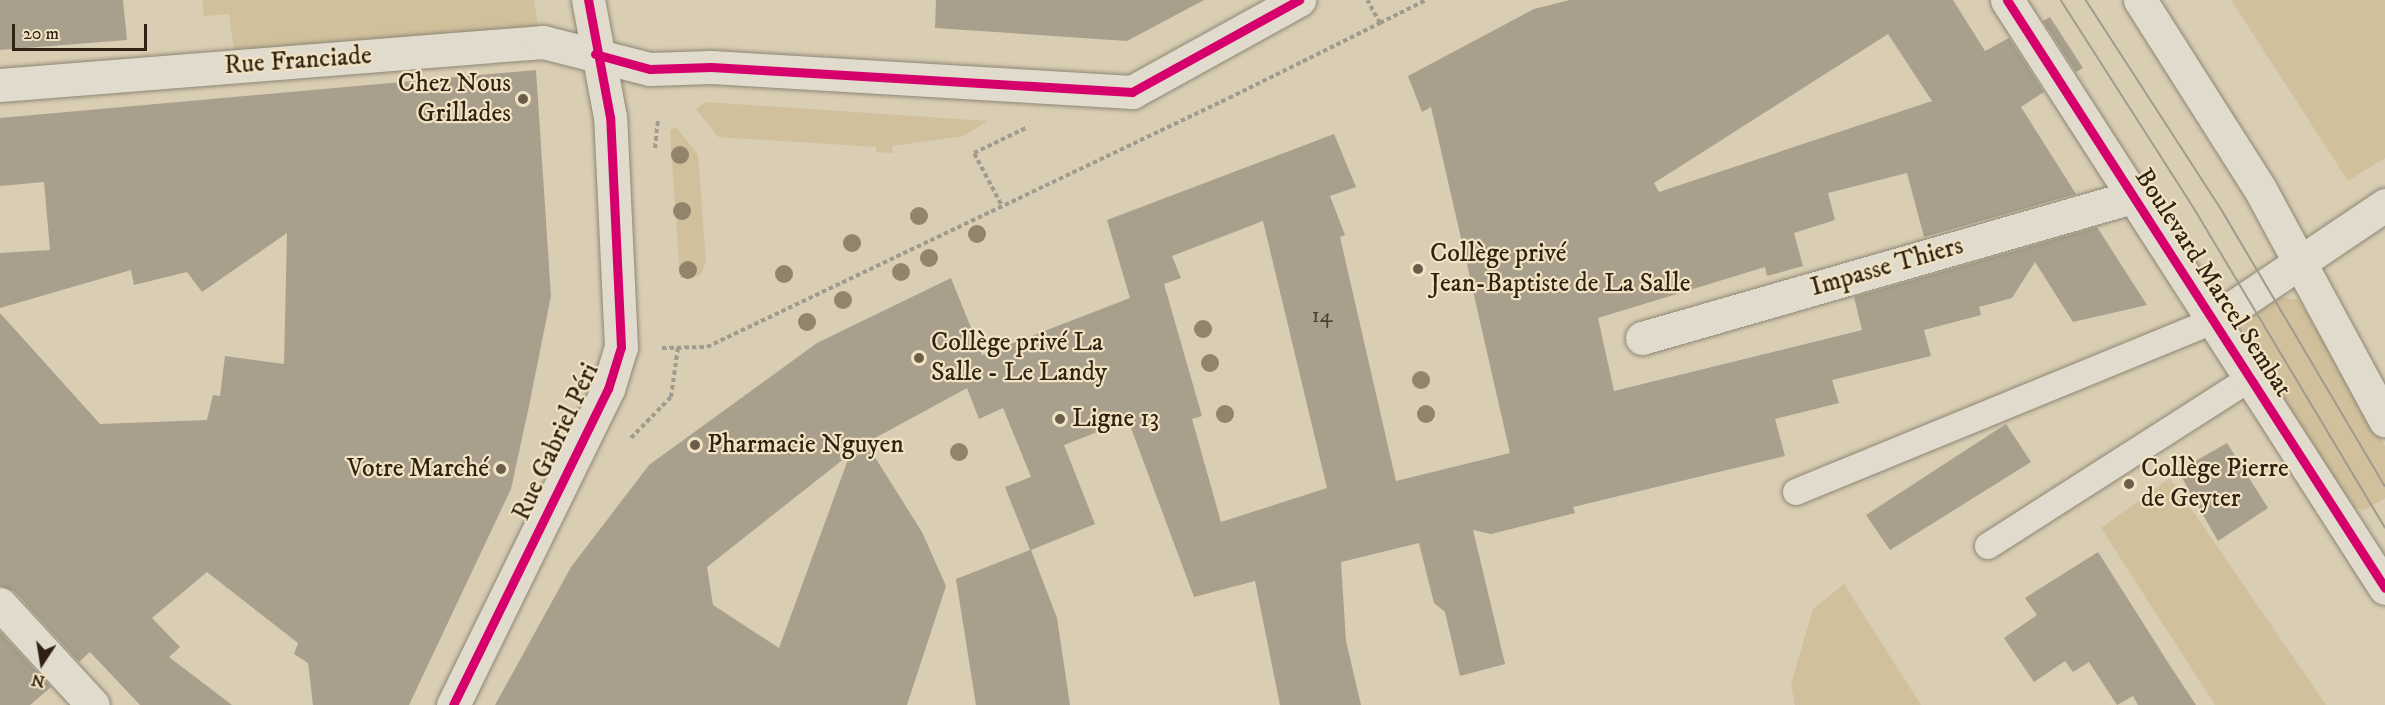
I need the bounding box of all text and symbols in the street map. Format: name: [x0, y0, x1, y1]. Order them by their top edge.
scale bar: [15, 12, 150, 50]
text: 20 m: [23, 23, 59, 45]
street label: Rue Franciade: [223, 40, 373, 82]
place label: Chez Nous Grillades: [398, 68, 511, 130]
marker: Chez Nous Grillades: [516, 92, 530, 106]
street label: Boulevard Marcel Sembat: [2128, 163, 2298, 403]
street label: Impasse Thiers: [1807, 230, 1967, 304]
place label: Collège privé Jean-Baptiste de La Salle: [1430, 238, 1690, 300]
marker: Collège privé Jean-Baptiste de La Salle: [1411, 262, 1425, 276]
house number: 14: [1312, 303, 1332, 329]
place label: Collège privé La Salle - Le Landy: [931, 327, 1107, 388]
marker: Collège privé La Salle - Le Landy: [912, 351, 926, 365]
street label: Rue Gabriel Péri: [506, 358, 606, 526]
place label: Ligne 13: [1072, 403, 1159, 435]
marker: Ligne 13: [1053, 412, 1067, 426]
place label: Pharmacie Nguyen: [707, 429, 904, 461]
marker: Pharmacie Nguyen: [688, 438, 702, 452]
place label: Votre Marché: [347, 453, 489, 485]
place label: Collège Pierre de Geyter: [2141, 453, 2289, 514]
marker: Votre Marché: [494, 462, 508, 476]
marker: Collège Pierre de Geyter: [2122, 477, 2136, 491]
north arrow: [12, 633, 72, 693]
text: N: [30, 669, 47, 692]

